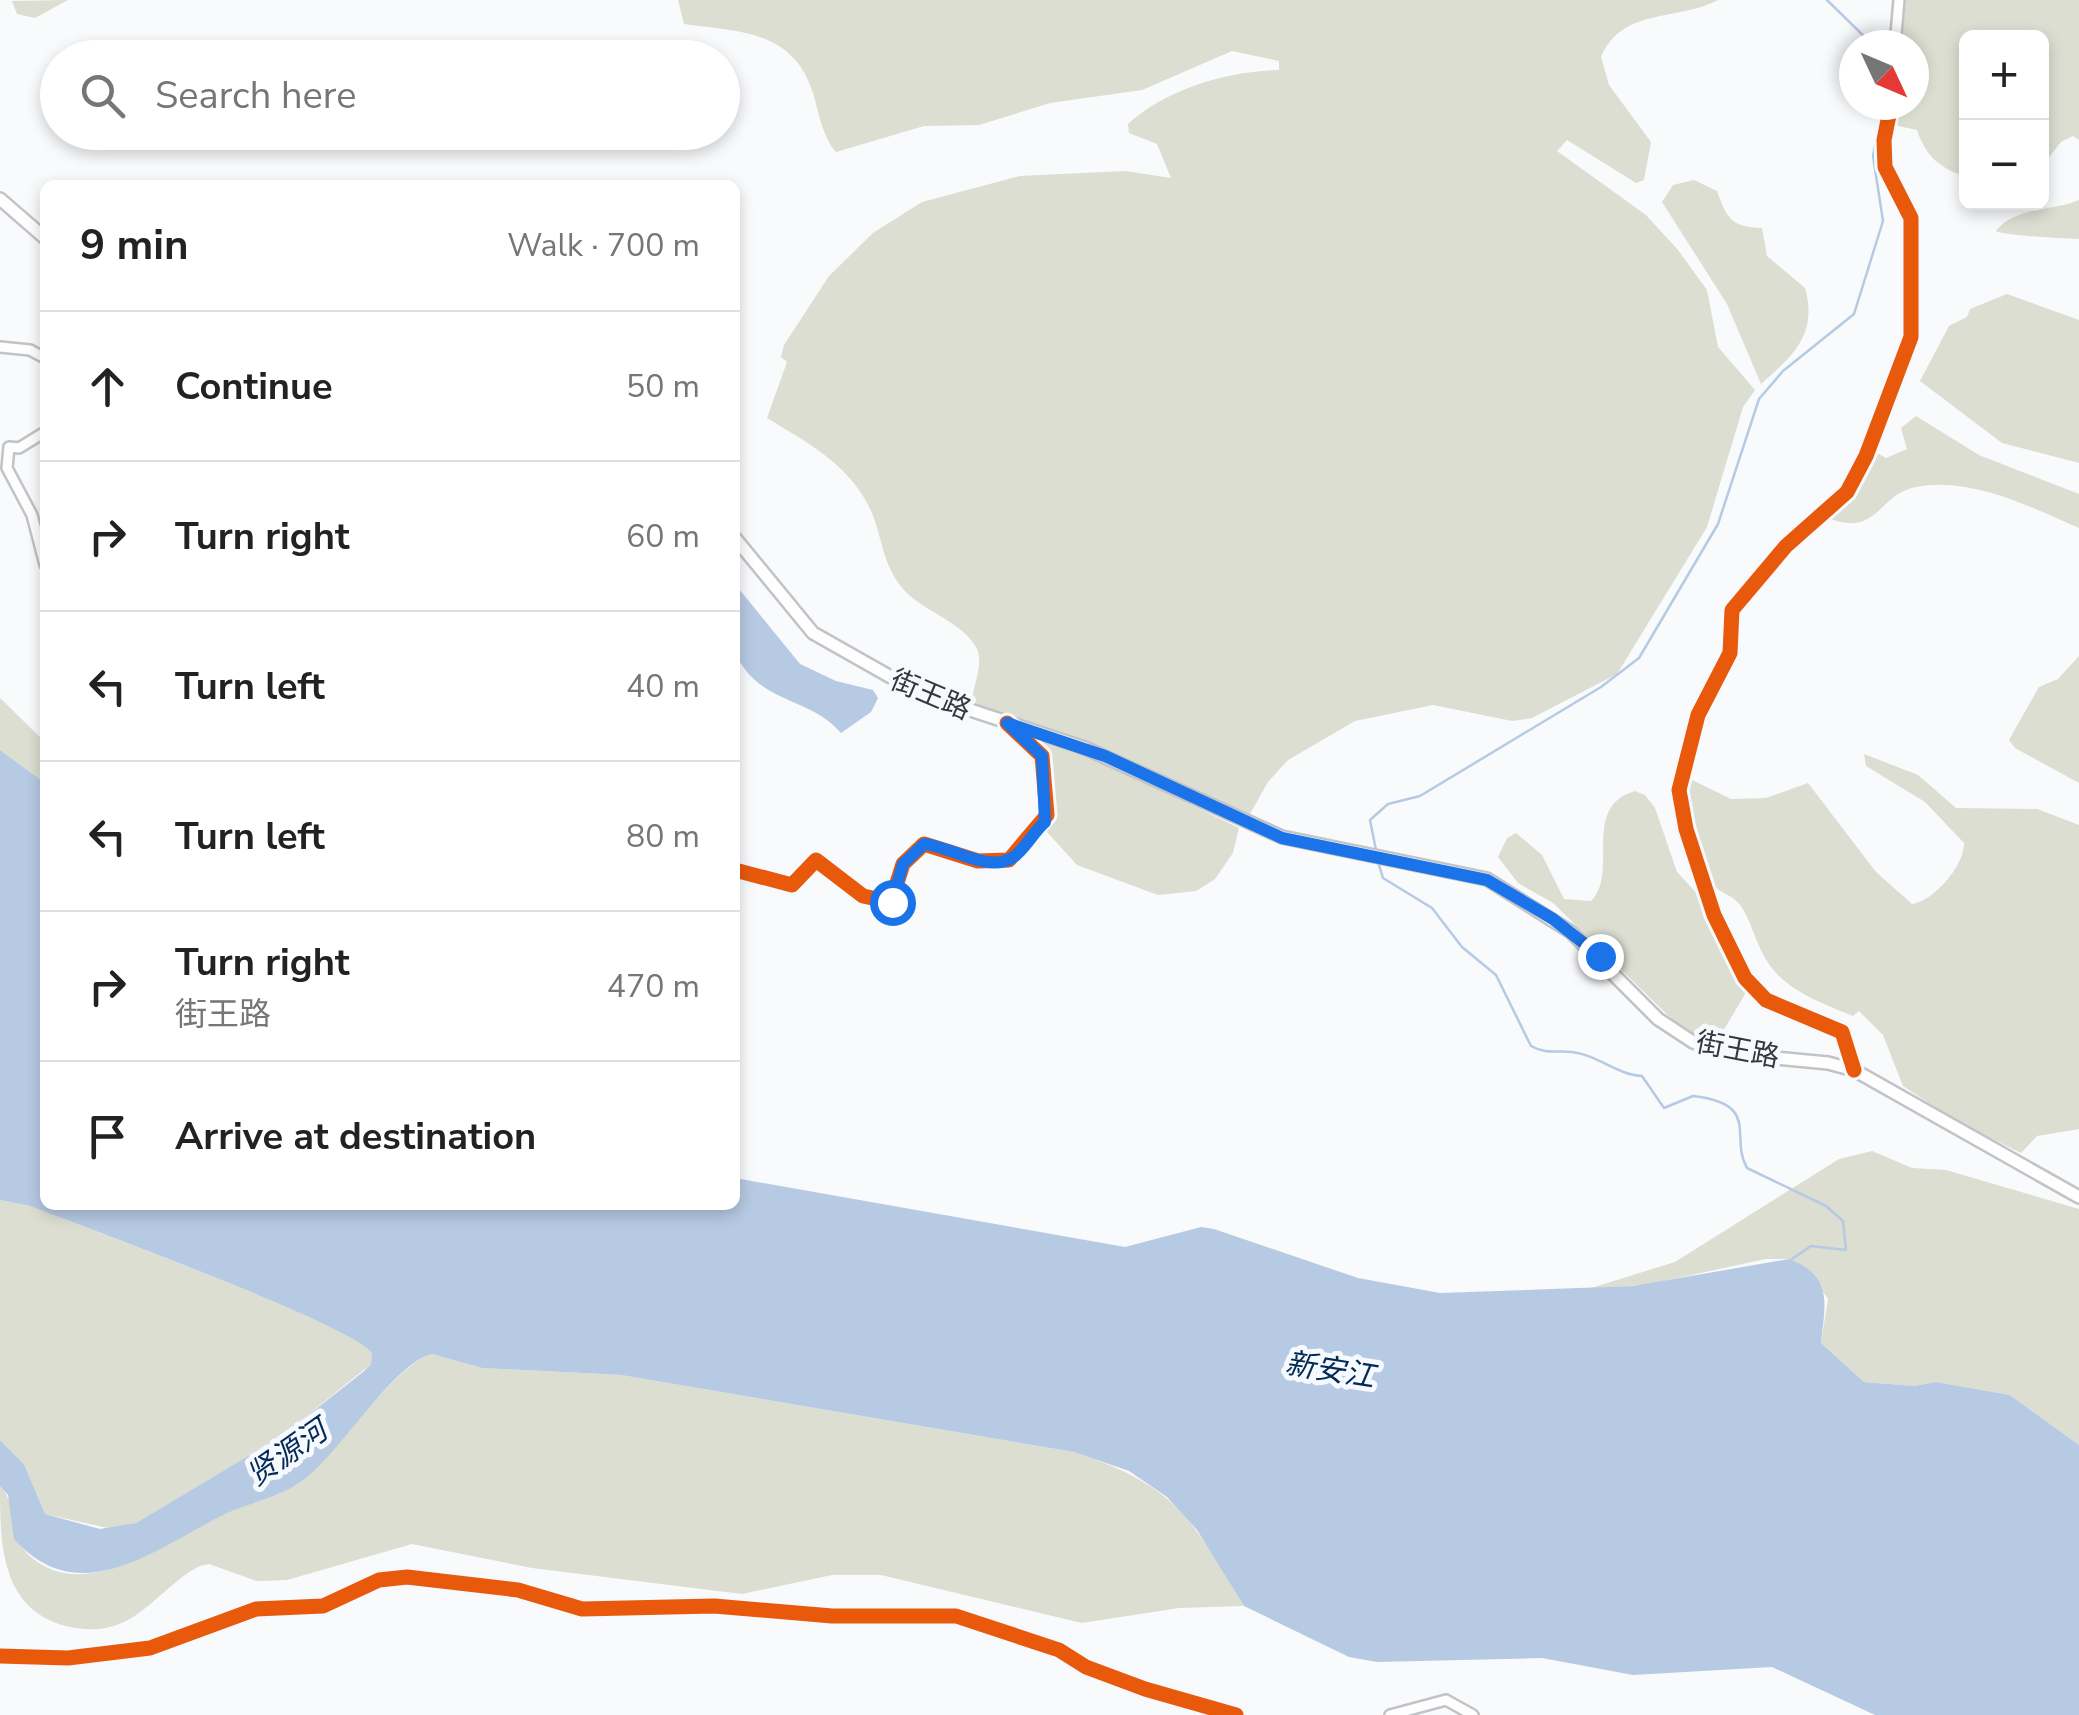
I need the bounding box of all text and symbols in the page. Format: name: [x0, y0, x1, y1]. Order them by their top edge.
north arrow: [1839, 30, 1929, 120]
map controls: [1959, 30, 2049, 210]
button: +: [1959, 30, 2049, 120]
search box: [40, 40, 740, 150]
icon: search: [75, 68, 130, 123]
text: Search here: [155, 70, 356, 121]
button: −: [1959, 120, 2049, 210]
text: 9 min: [80, 217, 189, 274]
text: Walk · 700 m: [507, 224, 700, 267]
icon: ahead: [80, 359, 135, 414]
text: Continue: [175, 361, 333, 412]
text: 50 m: [626, 365, 700, 408]
icon: right: [80, 509, 135, 564]
text: Turn right: [175, 511, 350, 562]
text: 60 m: [626, 515, 700, 558]
icon: left: [80, 659, 135, 714]
text: Turn left: [175, 661, 325, 712]
street label: 街王路: [885, 661, 977, 729]
text: 40 m: [626, 665, 700, 708]
icon: left: [80, 809, 135, 864]
text: Turn left: [175, 811, 325, 862]
text: 80 m: [626, 815, 700, 858]
route start: [870, 880, 916, 926]
route end: [1578, 934, 1624, 980]
text: Turn right: [175, 937, 350, 988]
icon: right: [80, 959, 135, 1014]
text: 470 m: [607, 965, 700, 1008]
text: 街王路: [175, 993, 271, 1036]
street label: 街王路: [1693, 1023, 1783, 1077]
icon: arrive: [80, 1109, 135, 1164]
text: Arrive at destination: [175, 1111, 536, 1162]
water label: 新安江: [1282, 1343, 1381, 1398]
water label: 贤源河: [239, 1408, 340, 1496]

